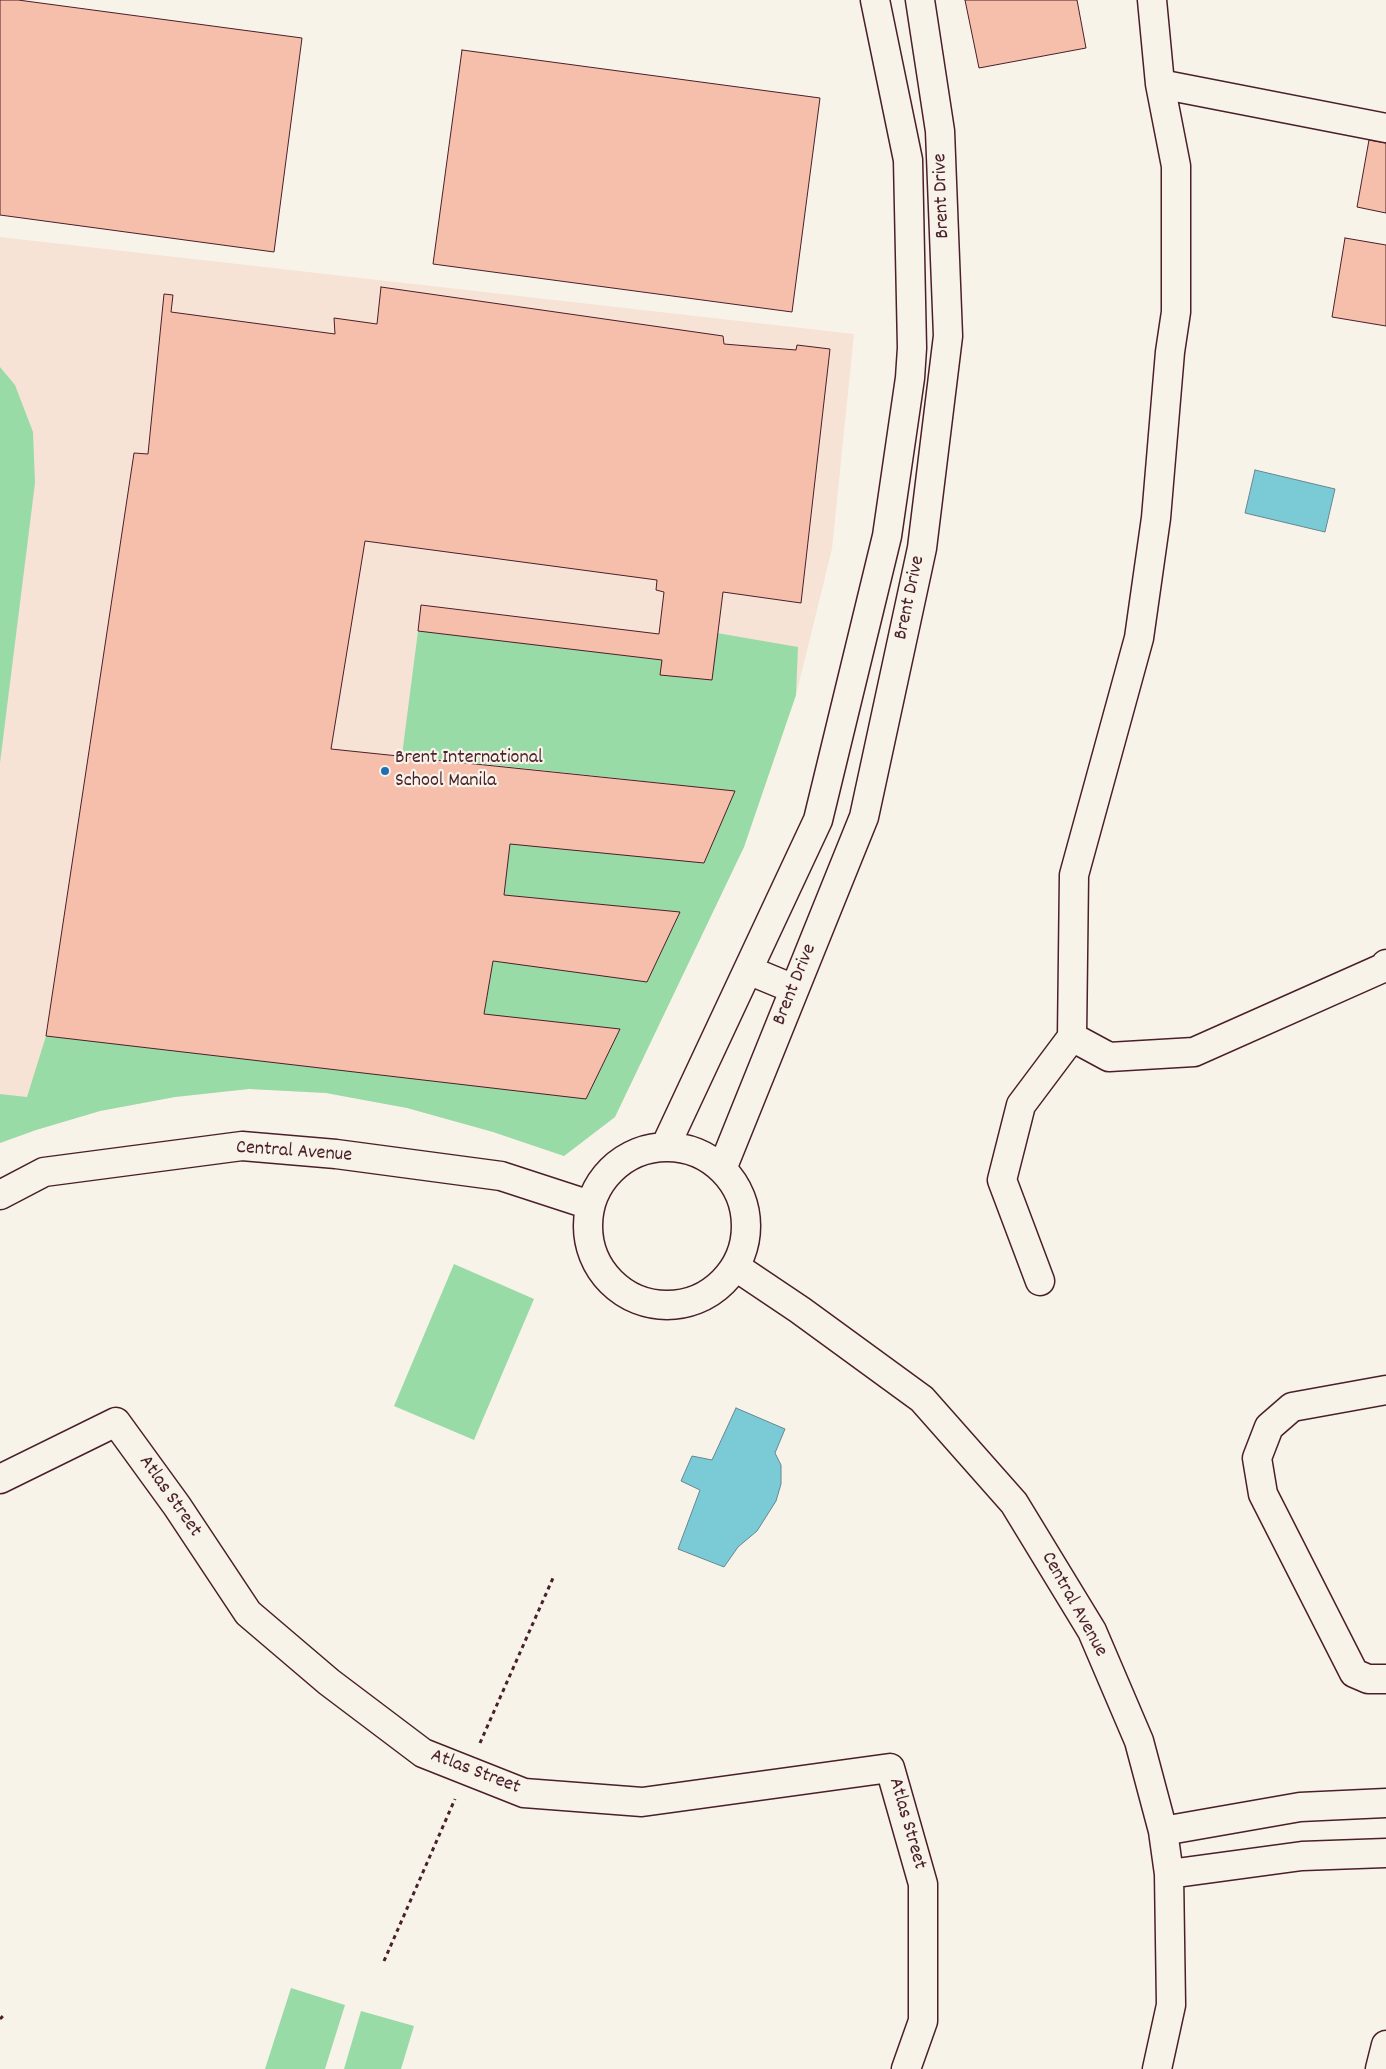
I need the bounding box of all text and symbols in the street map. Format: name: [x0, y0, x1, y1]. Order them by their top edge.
street label: Brent Drive: [930, 153, 956, 239]
street label: Brent Drive: [890, 554, 932, 642]
place label: Brent International School Manila: [395, 747, 543, 794]
marker: Brent International School Manila: [379, 765, 391, 777]
street label: Brent Drive: [769, 941, 823, 1029]
street label: Central Avenue: [235, 1137, 353, 1169]
street label: Atlas Street: [132, 1452, 206, 1542]
street label: Central Avenue: [1034, 1548, 1112, 1662]
street label: Atlas Street: [427, 1745, 523, 1801]
street label: Atlas Street: [882, 1775, 930, 1873]

